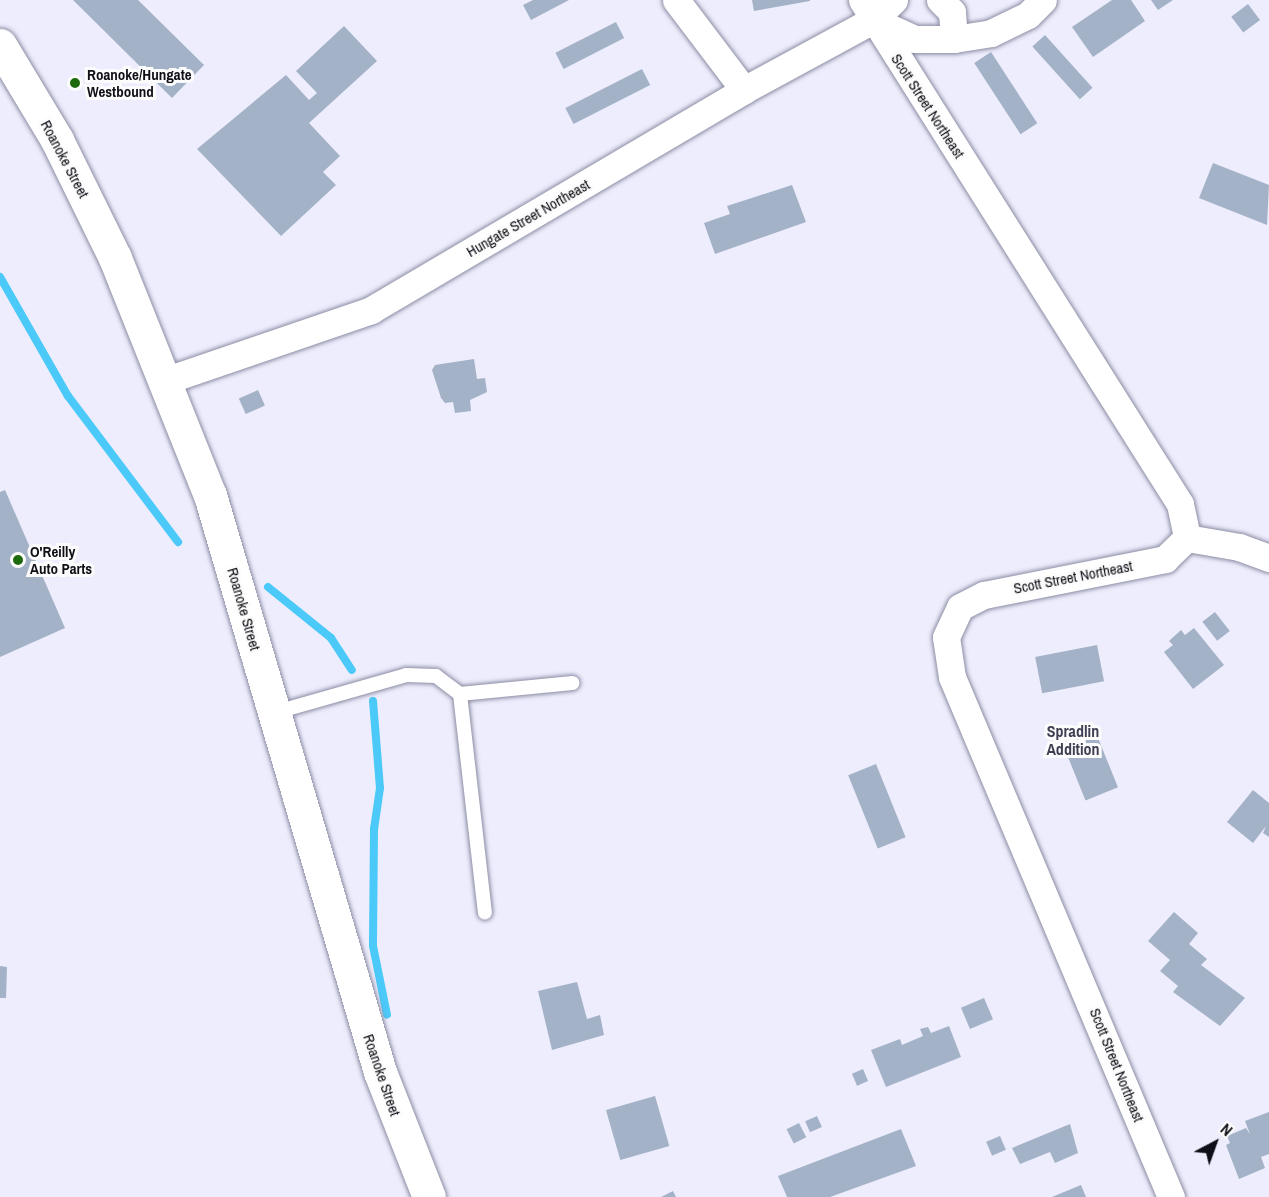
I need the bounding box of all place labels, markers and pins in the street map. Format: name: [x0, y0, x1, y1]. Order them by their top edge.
place label: Roanoke/Hungate Westbound: [87, 65, 192, 100]
marker: Roanoke/Hungate Westbound: [68, 76, 82, 90]
place label: O'Reilly Auto Parts: [30, 542, 92, 577]
marker: O'Reilly Auto Parts: [11, 553, 25, 567]

